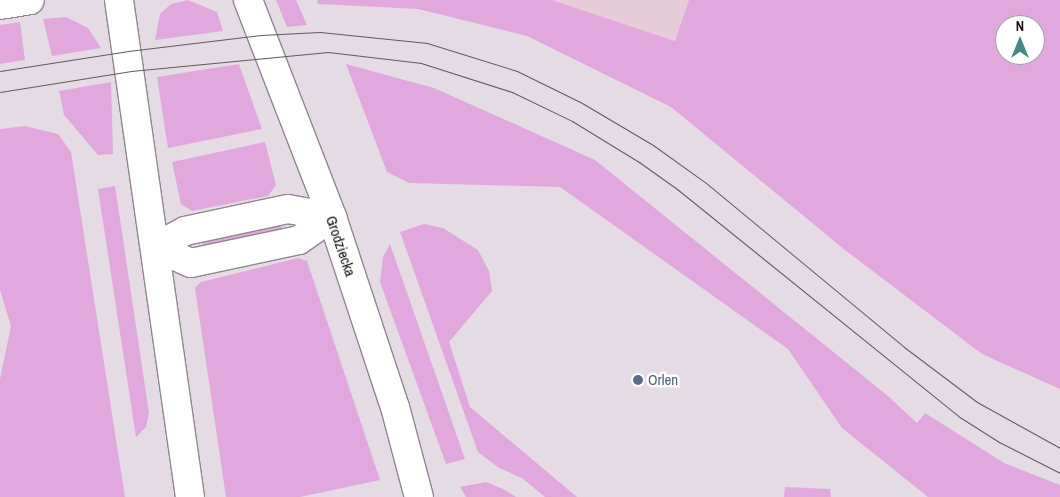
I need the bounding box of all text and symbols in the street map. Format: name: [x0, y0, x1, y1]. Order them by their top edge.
north arrow: [995, 15, 1045, 65]
text: N: [1016, 17, 1024, 35]
street label: Grodziecka: [322, 213, 360, 279]
place label: Orlen: [648, 371, 678, 389]
marker: Orlen: [632, 374, 644, 386]

